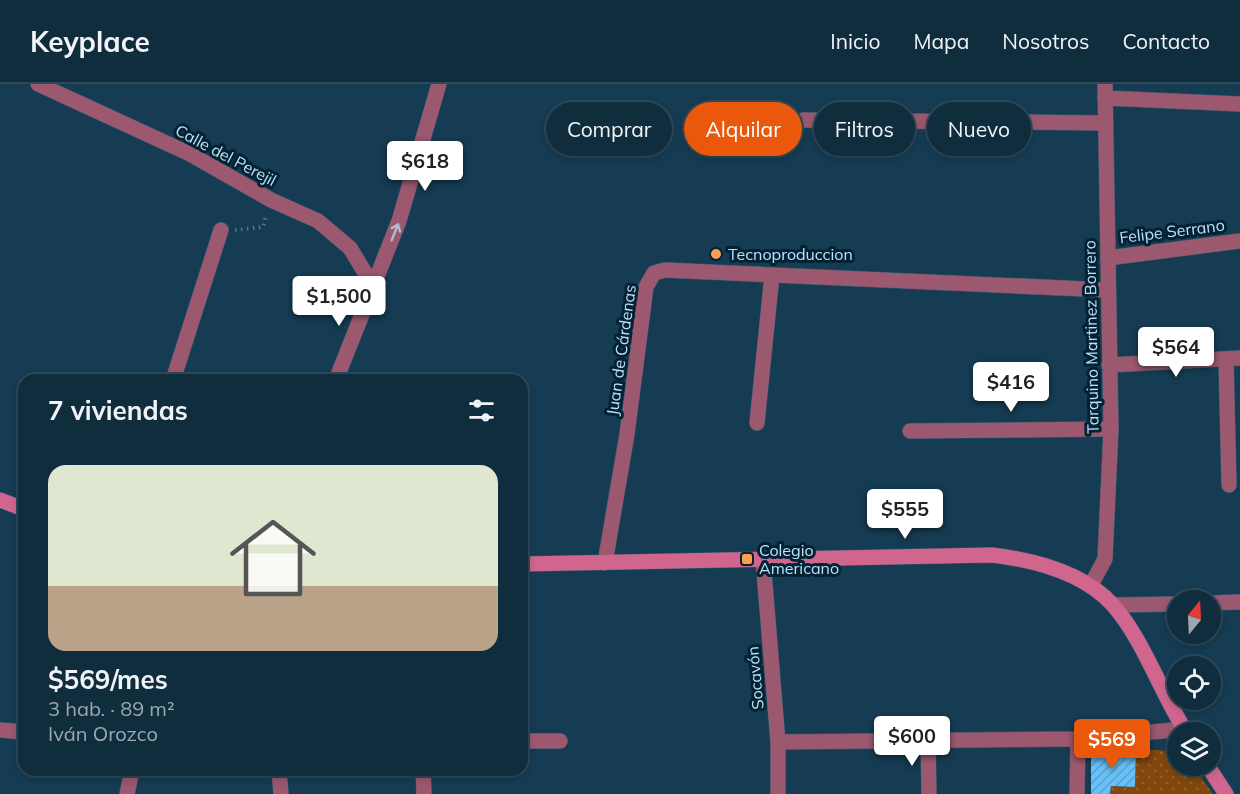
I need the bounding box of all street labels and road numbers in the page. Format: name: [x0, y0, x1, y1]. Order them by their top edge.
street label: Calle del Perejil: [172, 120, 280, 190]
street label: Felipe Serrano: [1118, 215, 1226, 247]
street label: Tarquino Martinez Borrero: [1079, 240, 1103, 434]
street label: Juan de Cárdenas: [602, 283, 640, 417]
street label: Socavón: [742, 646, 768, 710]

